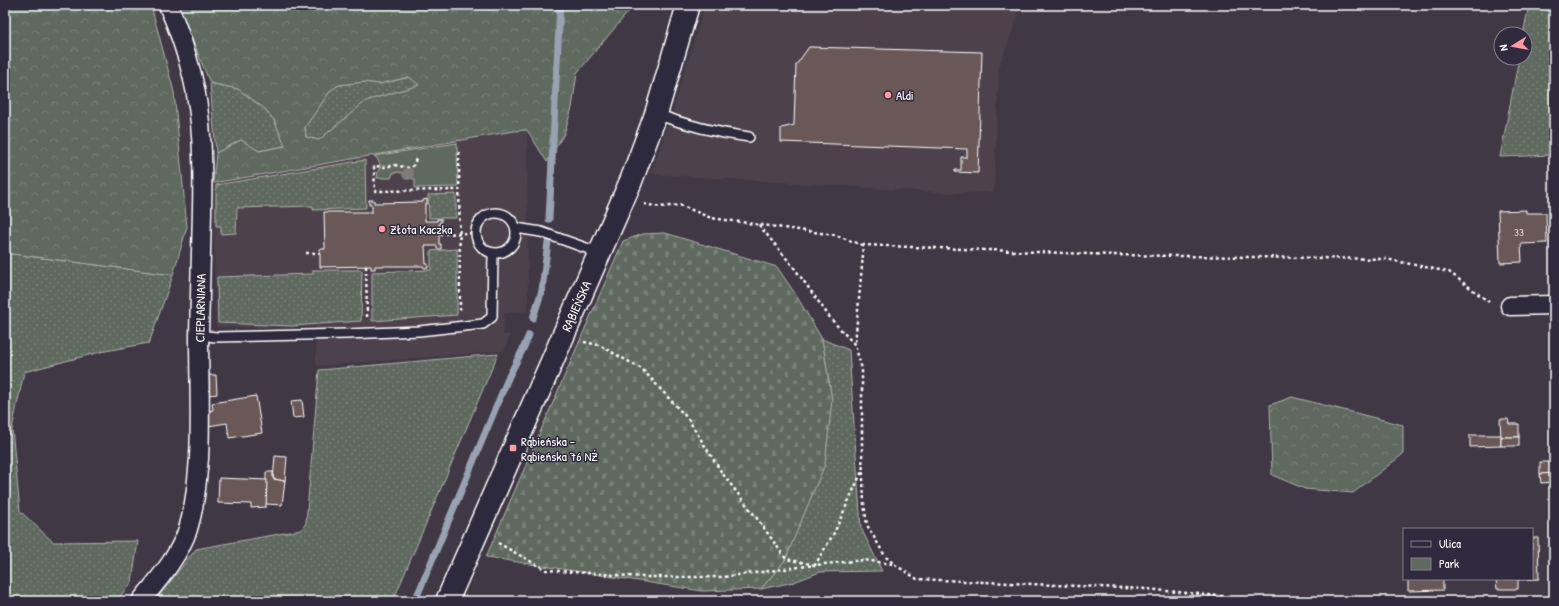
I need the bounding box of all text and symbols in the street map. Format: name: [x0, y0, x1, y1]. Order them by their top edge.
north arrow: [1493, 26, 1533, 66]
text: N: [1496, 44, 1511, 52]
place label: Aldi: [896, 86, 914, 104]
marker: Aldi: [883, 90, 893, 100]
place label: Złota Kaczka: [390, 220, 452, 238]
marker: Złota Kaczka: [377, 224, 387, 234]
house number: 33: [1514, 225, 1524, 239]
street label: CIEPLARNIANA: [190, 273, 210, 343]
street label: RĄBIEŃSKA: [557, 277, 595, 334]
place label: Rąbieńska - Rąbieńska 76 NŻ: [521, 432, 598, 465]
marker: Rąbieńska - Rąbieńska 76 NŻ: [508, 443, 518, 453]
legend: [1403, 528, 1533, 580]
text: Ulica: [1439, 535, 1461, 552]
text: Park: [1439, 555, 1459, 572]

